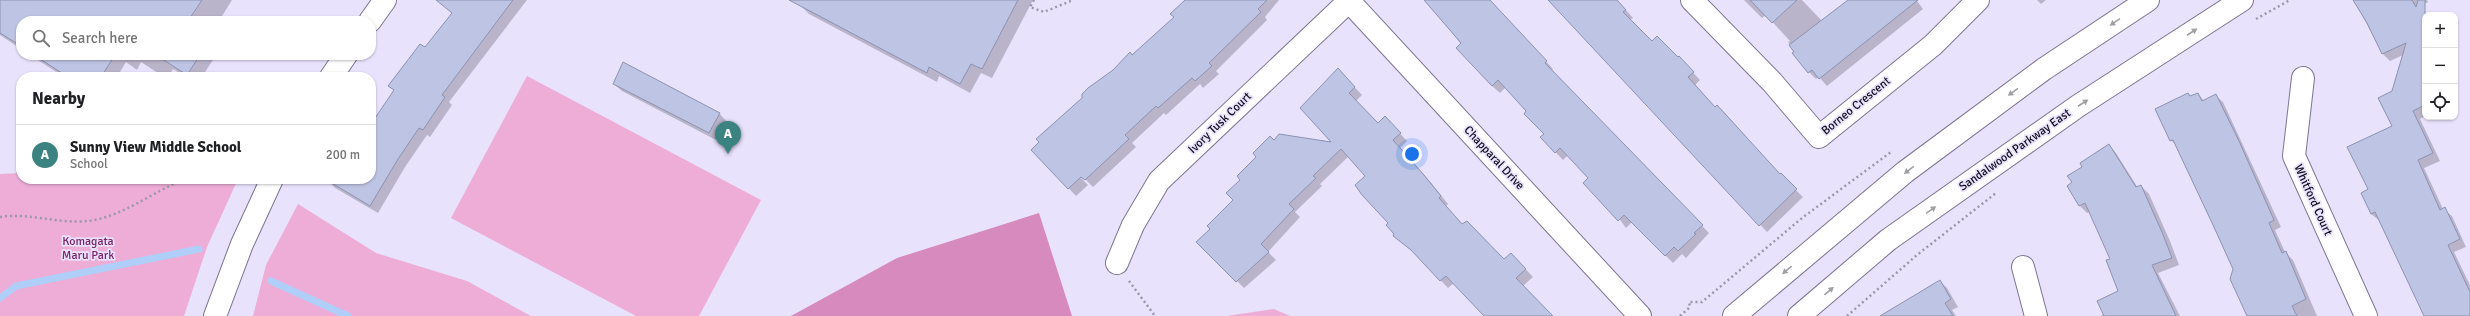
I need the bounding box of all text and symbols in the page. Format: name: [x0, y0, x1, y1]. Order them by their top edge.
map controls: [2422, 12, 2458, 120]
button: +: [2422, 12, 2458, 48]
search box: [16, 16, 376, 60]
one-way arrow: [2110, 18, 2120, 26]
icon: search: [30, 27, 52, 49]
one-way arrow: [2187, 28, 2197, 36]
text: Search here: [62, 29, 138, 47]
button: −: [2422, 48, 2458, 84]
street label: Borneo Crescent: [1818, 74, 1894, 138]
button: locate: [2422, 84, 2458, 120]
text: Nearby: [32, 88, 85, 109]
one-way arrow: [2008, 88, 2018, 96]
street label: Ivory Tusk Court: [1185, 89, 1255, 157]
one-way arrow: [2078, 99, 2088, 107]
street label: Sandalwood Parkway East: [1956, 106, 2074, 194]
pin: A: [715, 121, 741, 154]
street label: Chapparal Drive: [1461, 123, 1527, 193]
text: Sunny View Middle School: [70, 138, 242, 156]
your location: [1402, 144, 1422, 164]
text: A: [41, 147, 49, 163]
text: 200 m: [326, 147, 360, 163]
text: School: [70, 156, 108, 172]
street label: Whitford Court: [2291, 162, 2335, 238]
one-way arrow: [1903, 165, 1914, 174]
one-way arrow: [1925, 206, 1936, 214]
park label: Komagata Maru Park: [62, 234, 114, 263]
one-way arrow: [1781, 266, 1792, 275]
one-way arrow: [1824, 286, 1834, 295]

